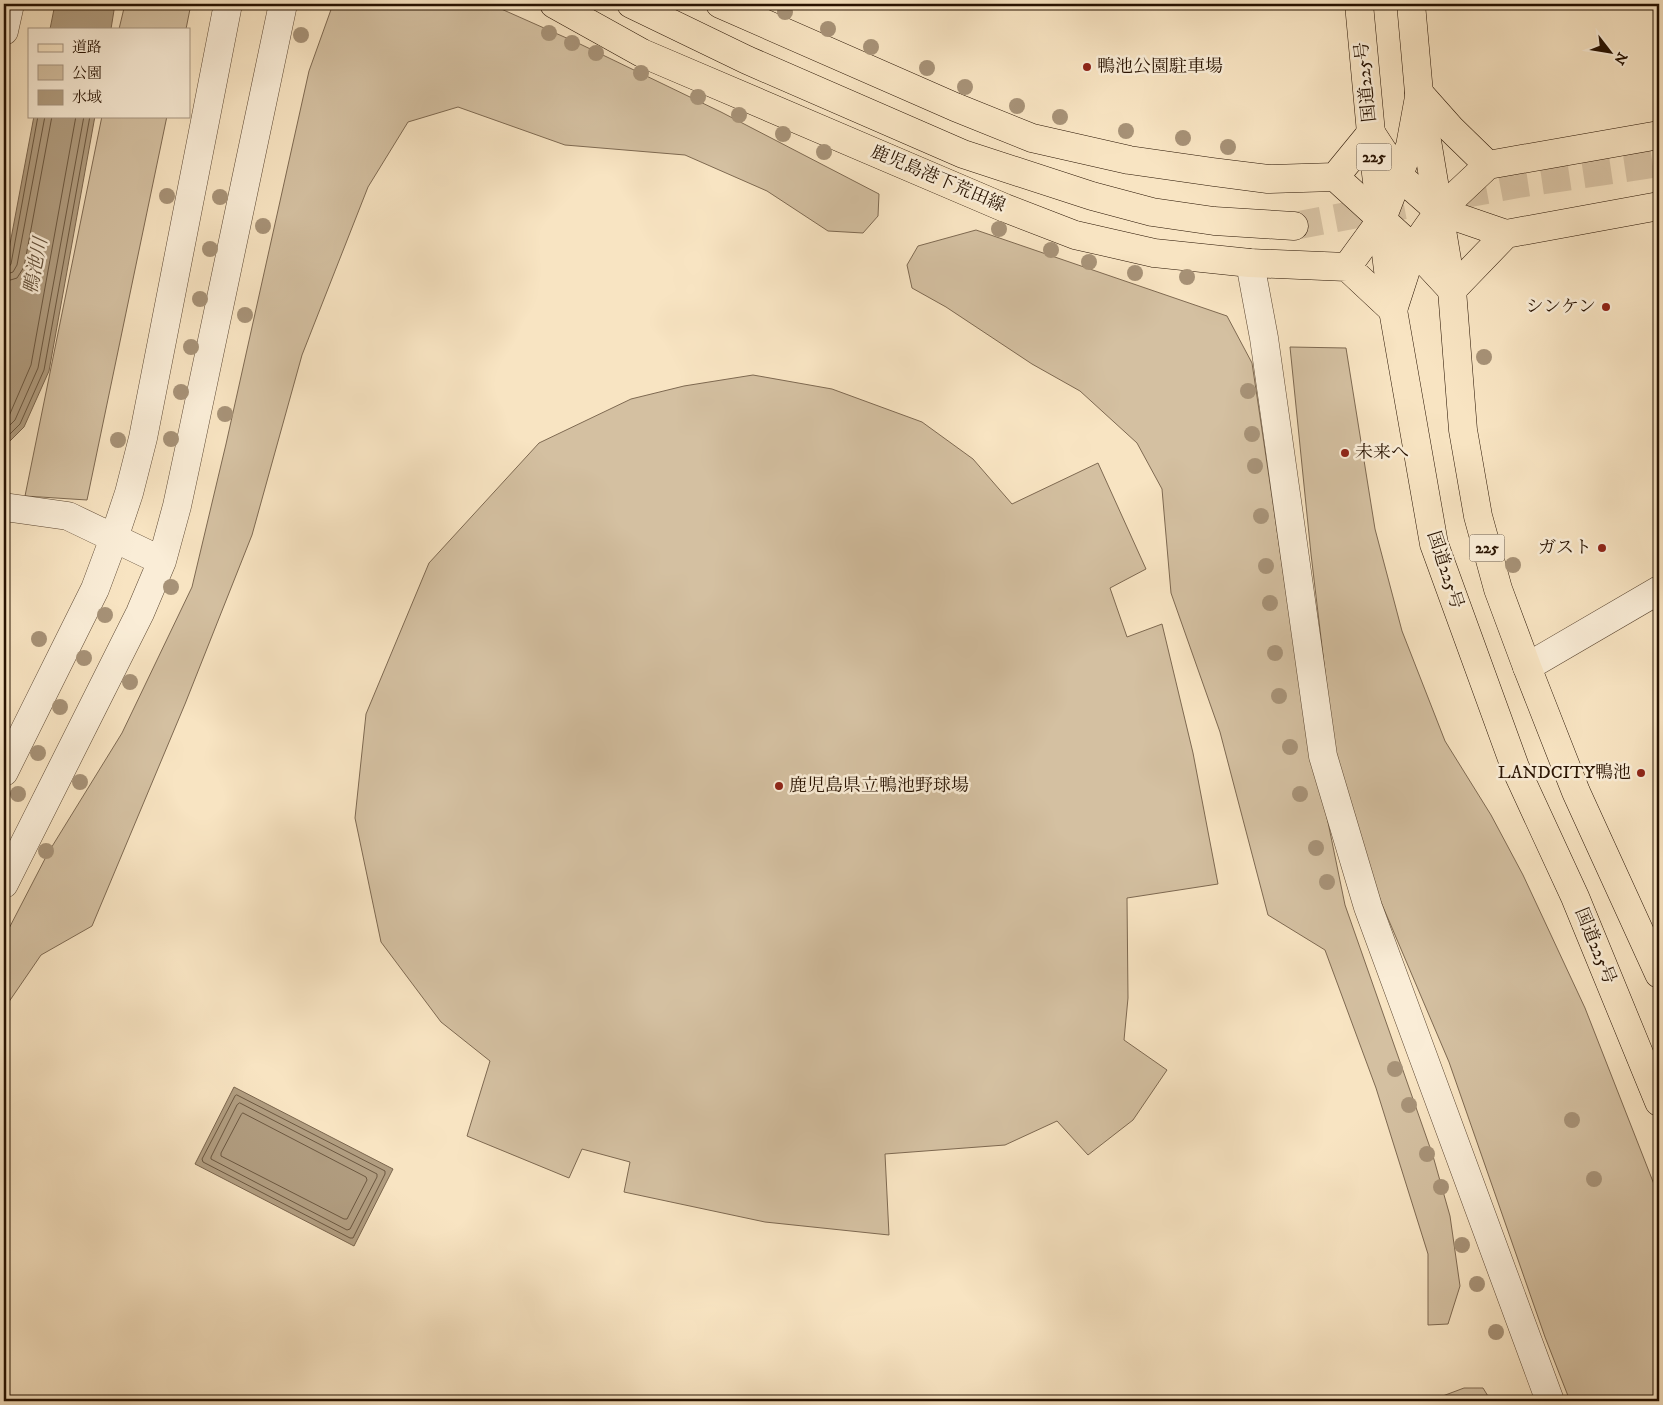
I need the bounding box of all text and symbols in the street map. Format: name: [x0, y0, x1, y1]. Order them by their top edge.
legend: [28, 28, 190, 118]
north arrow: [1586, 28, 1636, 78]
text: 道路: [72, 38, 102, 57]
street label: 国道225号: [1351, 41, 1381, 123]
text: N: [1609, 49, 1631, 68]
place label: 鴨池公園駐車場: [1097, 56, 1223, 78]
marker: 鴨池公園駐車場: [1081, 61, 1093, 73]
text: 公園: [72, 64, 102, 83]
text: 水域: [72, 88, 102, 107]
street label: 鹿児島港下荒田線: [867, 141, 1009, 217]
road number: 225: [1356, 144, 1392, 170]
water label: 鴨池川: [19, 234, 53, 296]
place label: シンケン: [1526, 296, 1596, 318]
marker: シンケン: [1600, 301, 1612, 313]
place label: 未来へ: [1355, 442, 1409, 464]
marker: 未来へ: [1339, 447, 1351, 459]
street label: 国道225号: [1422, 528, 1468, 612]
road number: 225: [1470, 534, 1504, 562]
place label: ガスト: [1538, 537, 1592, 559]
marker: ガスト: [1596, 542, 1608, 554]
place label: LANDCITY鴨池: [1498, 762, 1631, 784]
marker: LANDCITY鴨池: [1635, 767, 1647, 779]
place label: 鹿児島県立鴨池野球場: [789, 775, 969, 797]
marker: 鹿児島県立鴨池野球場: [773, 780, 785, 792]
street label: 国道225号: [1570, 905, 1620, 987]

